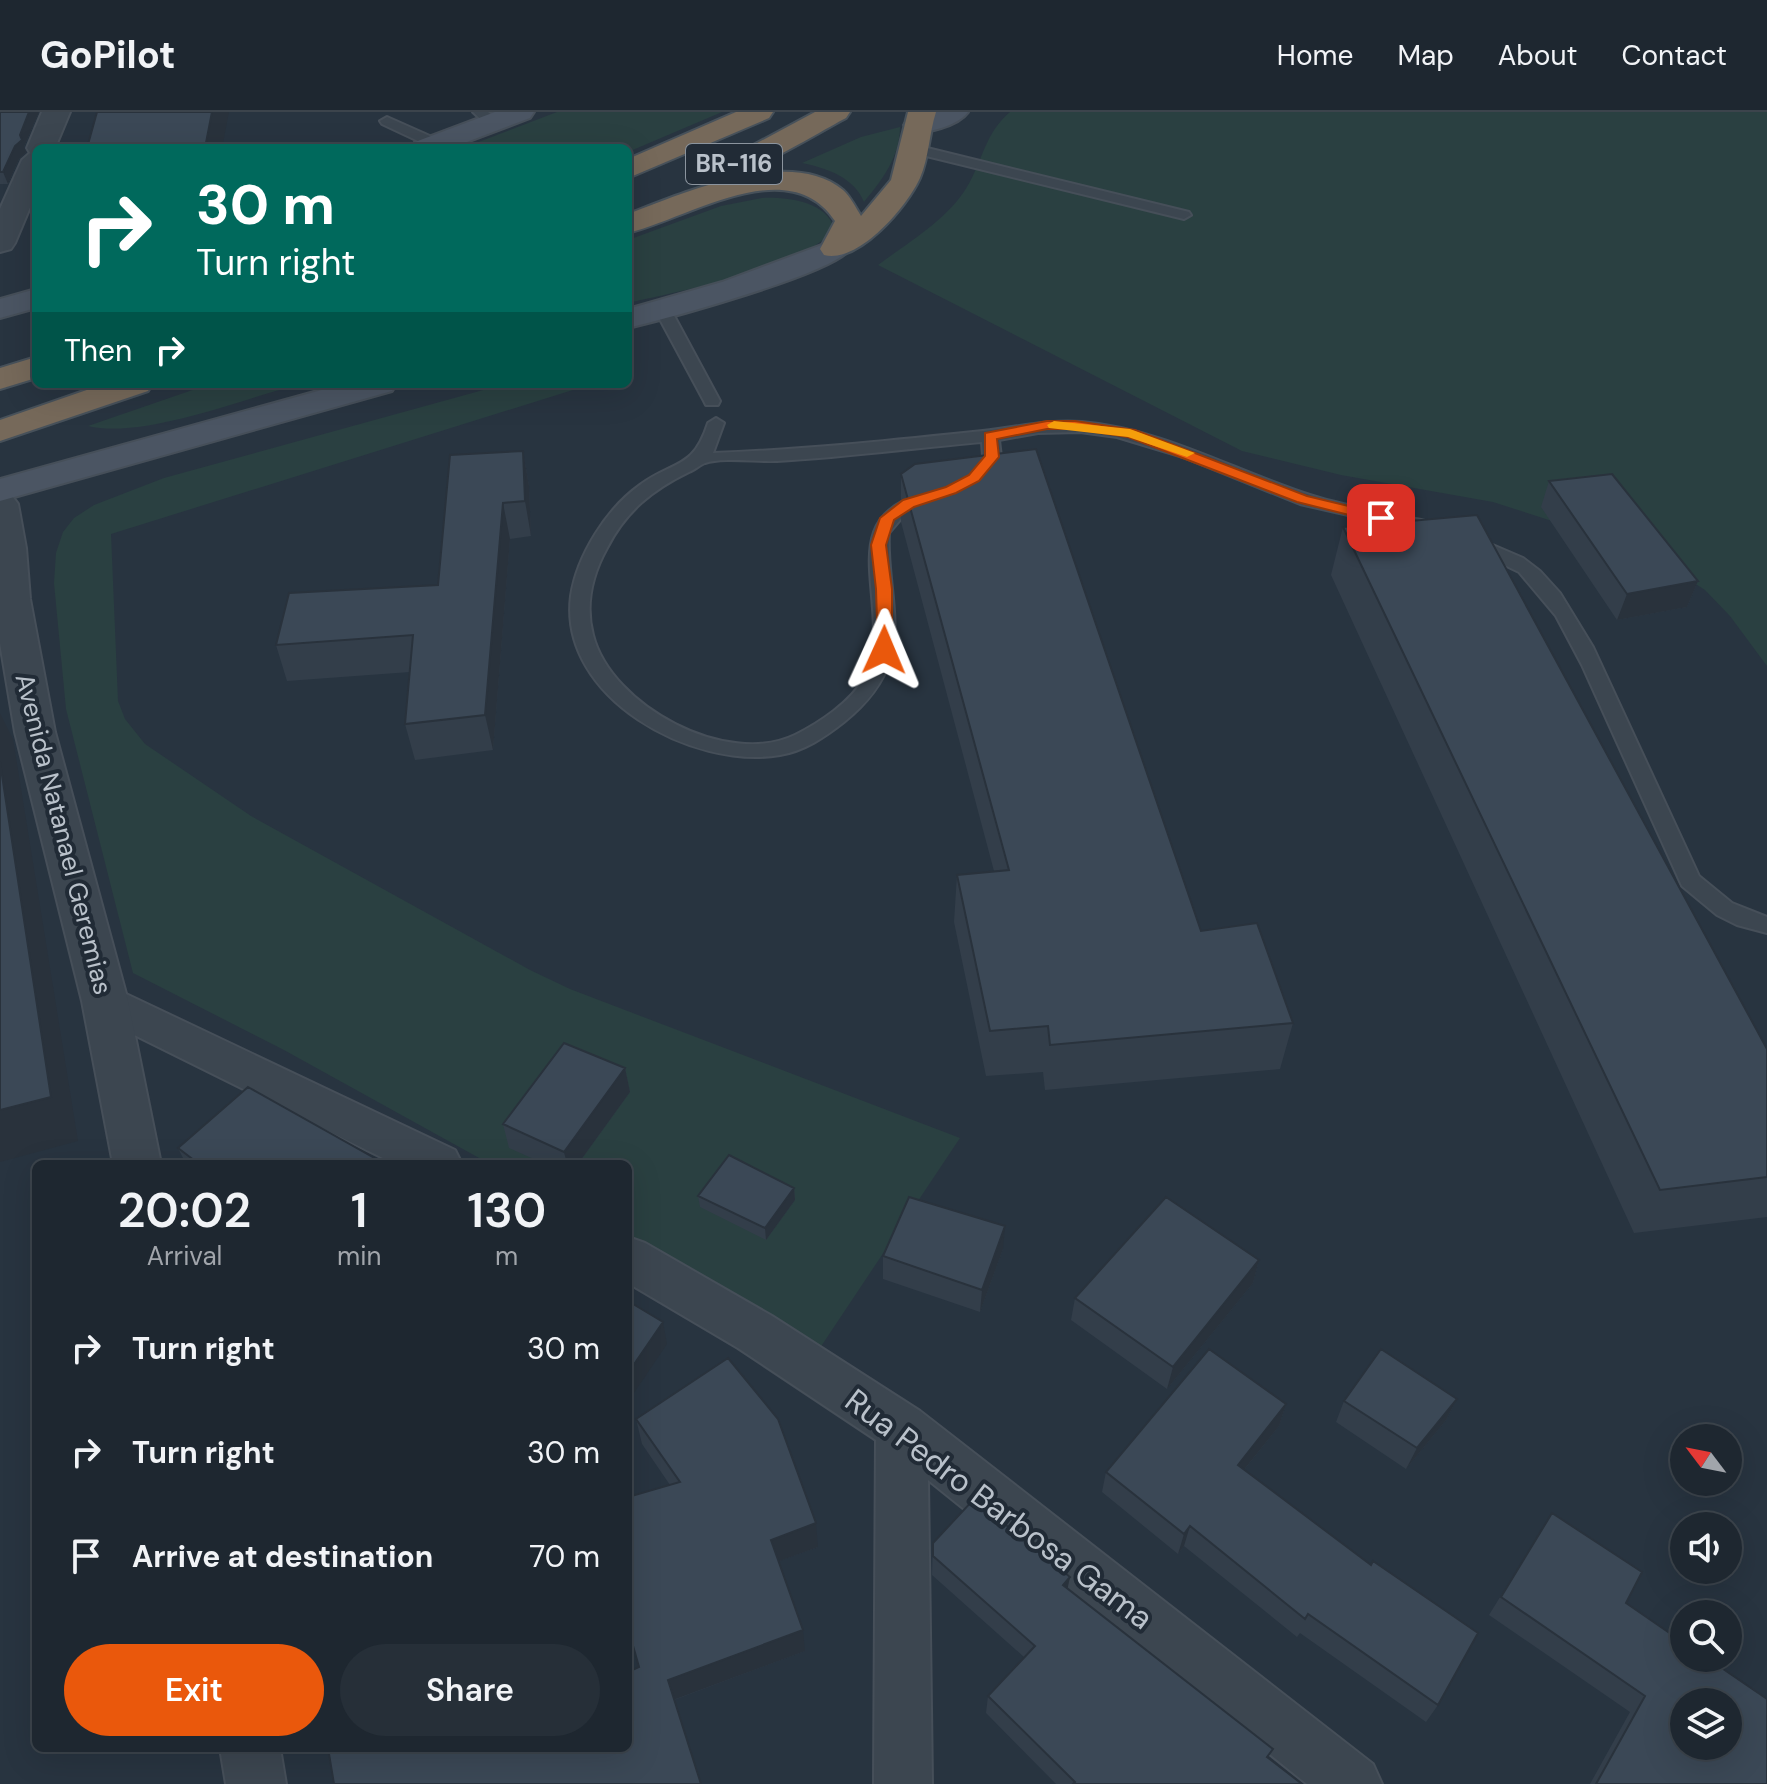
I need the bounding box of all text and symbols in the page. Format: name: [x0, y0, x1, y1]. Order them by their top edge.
text: GoPilot: [40, 30, 176, 80]
text: Home: [1277, 37, 1353, 74]
text: Map: [1397, 37, 1454, 74]
text: About: [1498, 37, 1577, 74]
text: Contact: [1621, 37, 1727, 74]
road number: BR-116: [686, 144, 782, 184]
text: 30 m: [196, 168, 335, 241]
icon: right: [64, 176, 168, 280]
text: Turn right: [196, 239, 355, 286]
icon: right: [148, 328, 192, 372]
text: Then: [64, 331, 132, 370]
pin: [1347, 484, 1415, 552]
icon: arrive: [1359, 496, 1403, 540]
position arrow: [842, 608, 926, 692]
street label: Avenida Natanael Geremias: [8, 670, 120, 998]
text: 20:02: [118, 1179, 251, 1242]
text: 1: [351, 1179, 368, 1242]
text: 130: [467, 1179, 546, 1242]
text: Arrival: [147, 1239, 222, 1273]
text: min: [337, 1239, 381, 1273]
text: m: [495, 1239, 518, 1273]
icon: right: [64, 1326, 108, 1370]
text: Turn right: [132, 1329, 275, 1368]
text: 30 m: [527, 1329, 600, 1368]
street label: Rua Pedro Barbosa Gama: [837, 1379, 1161, 1639]
north arrow: [1670, 1424, 1742, 1496]
map controls: [1670, 1424, 1742, 1760]
icon: right: [64, 1430, 108, 1474]
text: Turn right: [132, 1433, 275, 1472]
text: 30 m: [527, 1433, 600, 1472]
button: sound: [1670, 1512, 1742, 1584]
icon: arrive: [64, 1534, 108, 1578]
text: Arrive at destination: [132, 1537, 433, 1576]
text: 70 m: [529, 1537, 600, 1576]
button: search: [1670, 1600, 1742, 1672]
button: Exit: [64, 1644, 324, 1736]
button: Share: [340, 1644, 600, 1736]
button: layers: [1670, 1688, 1742, 1760]

